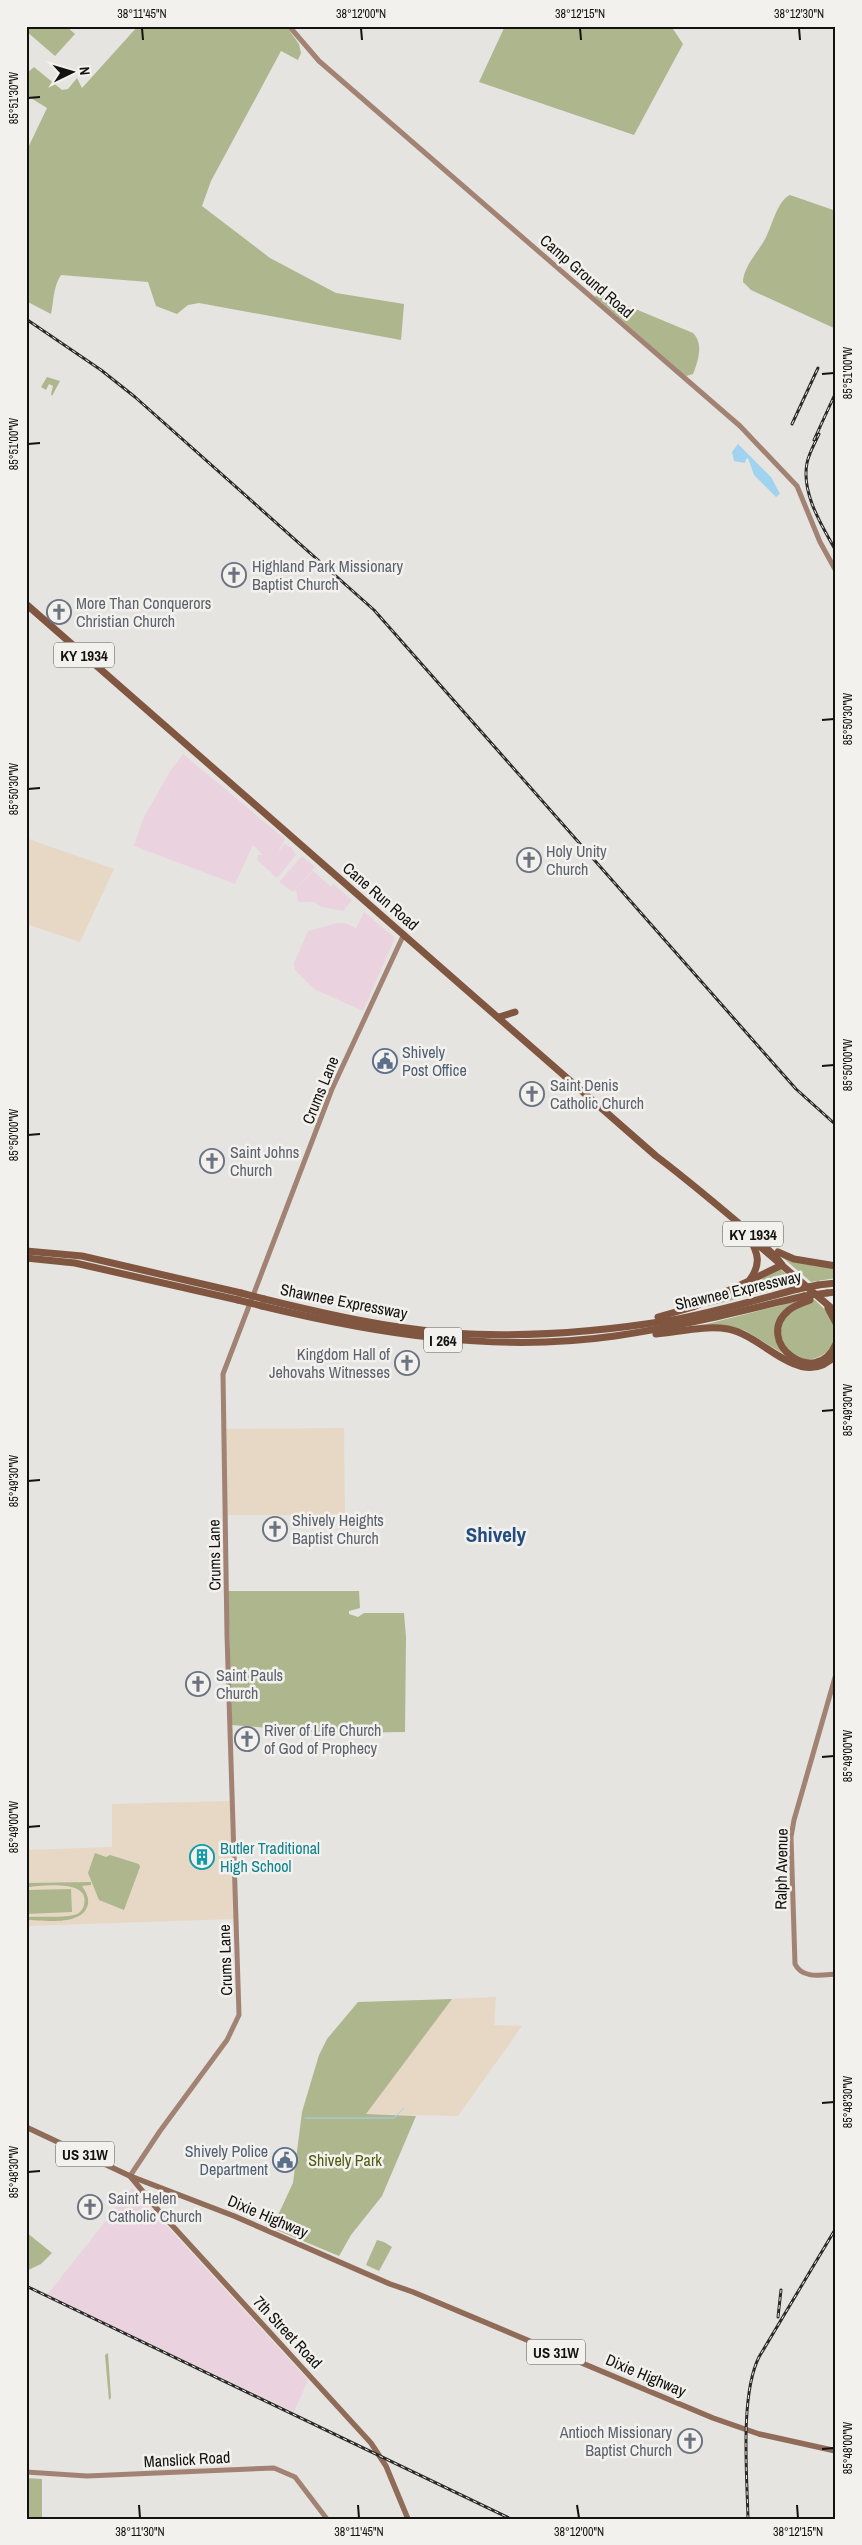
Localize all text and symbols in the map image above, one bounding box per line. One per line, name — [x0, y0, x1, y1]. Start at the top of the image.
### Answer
text: 38°11'45"N — [117, 6, 167, 22]
text: 38°12'00"N — [336, 6, 386, 22]
text: 38°12'15"N — [555, 6, 605, 22]
text: 38°12'30"N — [774, 6, 824, 22]
north arrow — [48, 48, 98, 98]
text: N — [76, 66, 94, 76]
text: 85°51'30"W — [6, 71, 22, 124]
street label: Camp Ground Road — [535, 229, 639, 323]
text: 85°51'00"W — [840, 346, 856, 399]
text: 85°51'00"W — [6, 417, 22, 470]
place label: Highland Park Missionary Baptist Church — [252, 555, 403, 595]
church icon: Highland Park Missionary Baptist Church — [221, 562, 247, 588]
place label: More Than Conquerors Christian Church — [76, 592, 211, 632]
church icon: More Than Conquerors Christian Church — [46, 599, 72, 625]
road number: KY 1934 — [54, 642, 114, 668]
text: 85°50'30"W — [840, 692, 856, 745]
text: 85°50'30"W — [6, 762, 22, 815]
place label: Holy Unity Church — [546, 840, 607, 880]
church icon: Holy Unity Church — [516, 847, 542, 873]
street label: Cane Run Road — [338, 857, 424, 935]
text: 85°50'00"W — [840, 1038, 856, 1091]
place label: Shively Post Office — [402, 1041, 467, 1081]
public building icon: Shively Post Office — [372, 1048, 398, 1074]
street label: Crums Lane — [296, 1053, 344, 1127]
place label: Saint Denis Catholic Church — [550, 1074, 644, 1114]
church icon: Saint Denis Catholic Church — [519, 1081, 545, 1107]
text: 85°50'00"W — [6, 1108, 22, 1161]
place label: Saint Johns Church — [230, 1141, 299, 1181]
church icon: Saint Johns Church — [199, 1148, 225, 1174]
road number: KY 1934 — [723, 1222, 783, 1246]
street label: Shawnee Expressway — [673, 1265, 804, 1315]
street label: Shawnee Expressway — [279, 1278, 410, 1324]
road number: I 264 — [424, 1328, 462, 1352]
place label: Kingdom Hall of Jehovahs Witnesses — [269, 1343, 390, 1383]
church icon: Kingdom Hall of Jehovahs Witnesses — [394, 1350, 420, 1376]
text: 85°49'30"W — [840, 1383, 856, 1436]
text: 85°49'30"W — [6, 1454, 22, 1507]
place label: Shively Heights Baptist Church — [292, 1509, 384, 1549]
church icon: Shively Heights Baptist Church — [262, 1516, 288, 1542]
street label: Crums Lane — [202, 1519, 226, 1591]
district label: Shively — [466, 1520, 527, 1549]
place label: Saint Pauls Church — [216, 1664, 283, 1704]
church icon: Saint Pauls Church — [185, 1671, 211, 1697]
place label: River of Life Church of God of Prophecy — [264, 1719, 381, 1759]
church icon: River of Life Church of God of Prophecy — [234, 1726, 260, 1752]
text: 85°49'00"W — [840, 1729, 856, 1782]
text: 85°49'00"W — [6, 1800, 22, 1853]
street label: Ralph Avenue — [769, 1828, 793, 1910]
place label: Butler Traditional High School — [220, 1837, 320, 1877]
building icon: Butler Traditional High School — [189, 1844, 215, 1870]
street label: Crums Lane — [213, 1924, 237, 1996]
text: 85°48'30"W — [840, 2075, 856, 2128]
place label: Shively Police Department — [185, 2140, 268, 2180]
road number: US 31W — [56, 2142, 114, 2166]
text: 85°48'30"W — [6, 2145, 22, 2198]
public building icon: Shively Police Department — [272, 2147, 298, 2173]
park label: Shively Park — [308, 2149, 382, 2171]
place label: Saint Helen Catholic Church — [108, 2187, 202, 2227]
street label: Dixie Highway — [224, 2189, 312, 2243]
church icon: Saint Helen Catholic Church — [77, 2194, 103, 2220]
street label: 7th Street Road — [249, 2291, 327, 2373]
road number: US 31W — [527, 2340, 585, 2364]
street label: Dixie Highway — [602, 2348, 690, 2402]
place label: Antioch Missionary Baptist Church — [559, 2421, 672, 2461]
text: 85°48'00"W — [840, 2421, 856, 2474]
church icon: Antioch Missionary Baptist Church — [677, 2428, 703, 2454]
street label: Manslick Road — [143, 2446, 231, 2472]
text: 38°11'30"N — [115, 2524, 165, 2540]
text: 38°11'45"N — [334, 2524, 384, 2540]
text: 38°12'00"N — [554, 2524, 604, 2540]
text: 38°12'15"N — [773, 2524, 823, 2540]

